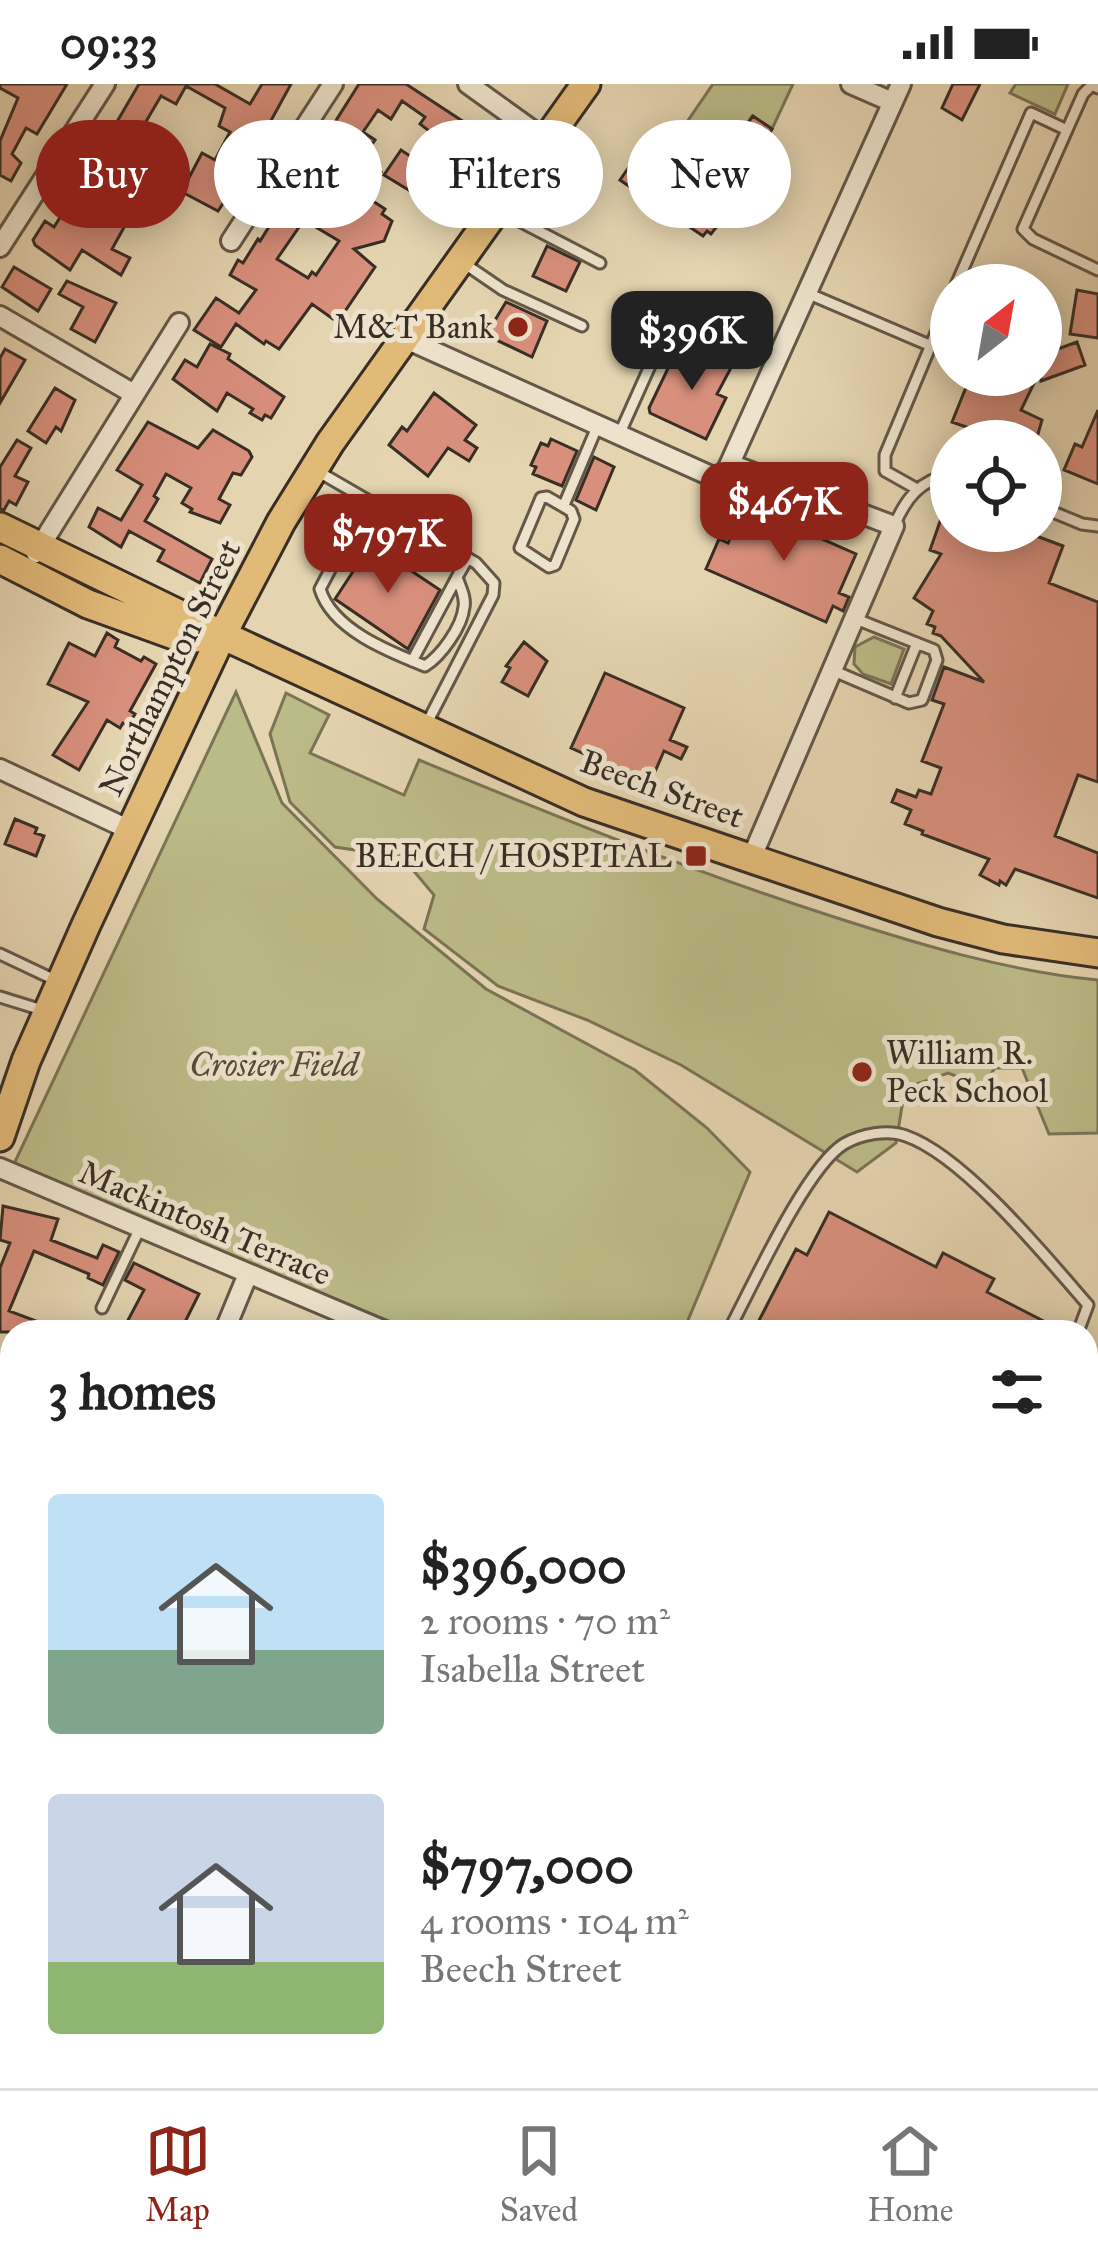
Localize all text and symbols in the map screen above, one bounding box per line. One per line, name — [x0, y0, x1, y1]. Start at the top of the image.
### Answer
text: 09:33 — [60, 15, 158, 70]
chip: Buy — [36, 120, 190, 228]
chip: Rent — [214, 120, 382, 228]
chip: Filters — [406, 120, 603, 228]
chip: New — [627, 120, 791, 228]
north arrow — [930, 264, 1062, 396]
map controls — [930, 264, 1062, 552]
pin: $396K — [608, 291, 776, 393]
text: $396K — [638, 306, 746, 354]
place label: M&T Bank — [333, 307, 495, 347]
marker: M&T Bank — [505, 314, 531, 340]
button: locate — [930, 420, 1062, 552]
pin: $467K — [700, 462, 868, 564]
text: $467K — [727, 477, 841, 525]
pin: $797K — [304, 494, 472, 596]
text: $797K — [331, 509, 445, 557]
street label: Northampton Street — [91, 533, 250, 803]
street label: Beech Street — [575, 741, 749, 837]
place label: BEECH / HOSPITAL — [355, 836, 672, 876]
marker: BEECH / HOSPITAL — [683, 843, 709, 869]
place label: William R. Peck School — [886, 1033, 1048, 1111]
park label: Crosier Field — [190, 1045, 360, 1085]
marker: William R. Peck School — [849, 1059, 875, 1085]
street label: Mackintosh Terrace — [73, 1152, 337, 1294]
icon: filters — [984, 1359, 1050, 1425]
text: 3 homes — [48, 1361, 216, 1423]
text: $396,000 — [420, 1535, 627, 1597]
icon: home — [144, 1542, 288, 1686]
text: 2 rooms · 70 m² — [420, 1597, 670, 1645]
text: Isabella Street — [420, 1645, 645, 1693]
text: $797,000 — [420, 1835, 634, 1897]
icon: home — [144, 1842, 288, 1986]
text: 4 rooms · 104 m² — [420, 1897, 689, 1945]
text: Beech Street — [420, 1945, 622, 1993]
tab: Map — [145, 2118, 211, 2230]
tab: Saved — [500, 2118, 578, 2230]
tab: Home — [867, 2118, 953, 2230]

